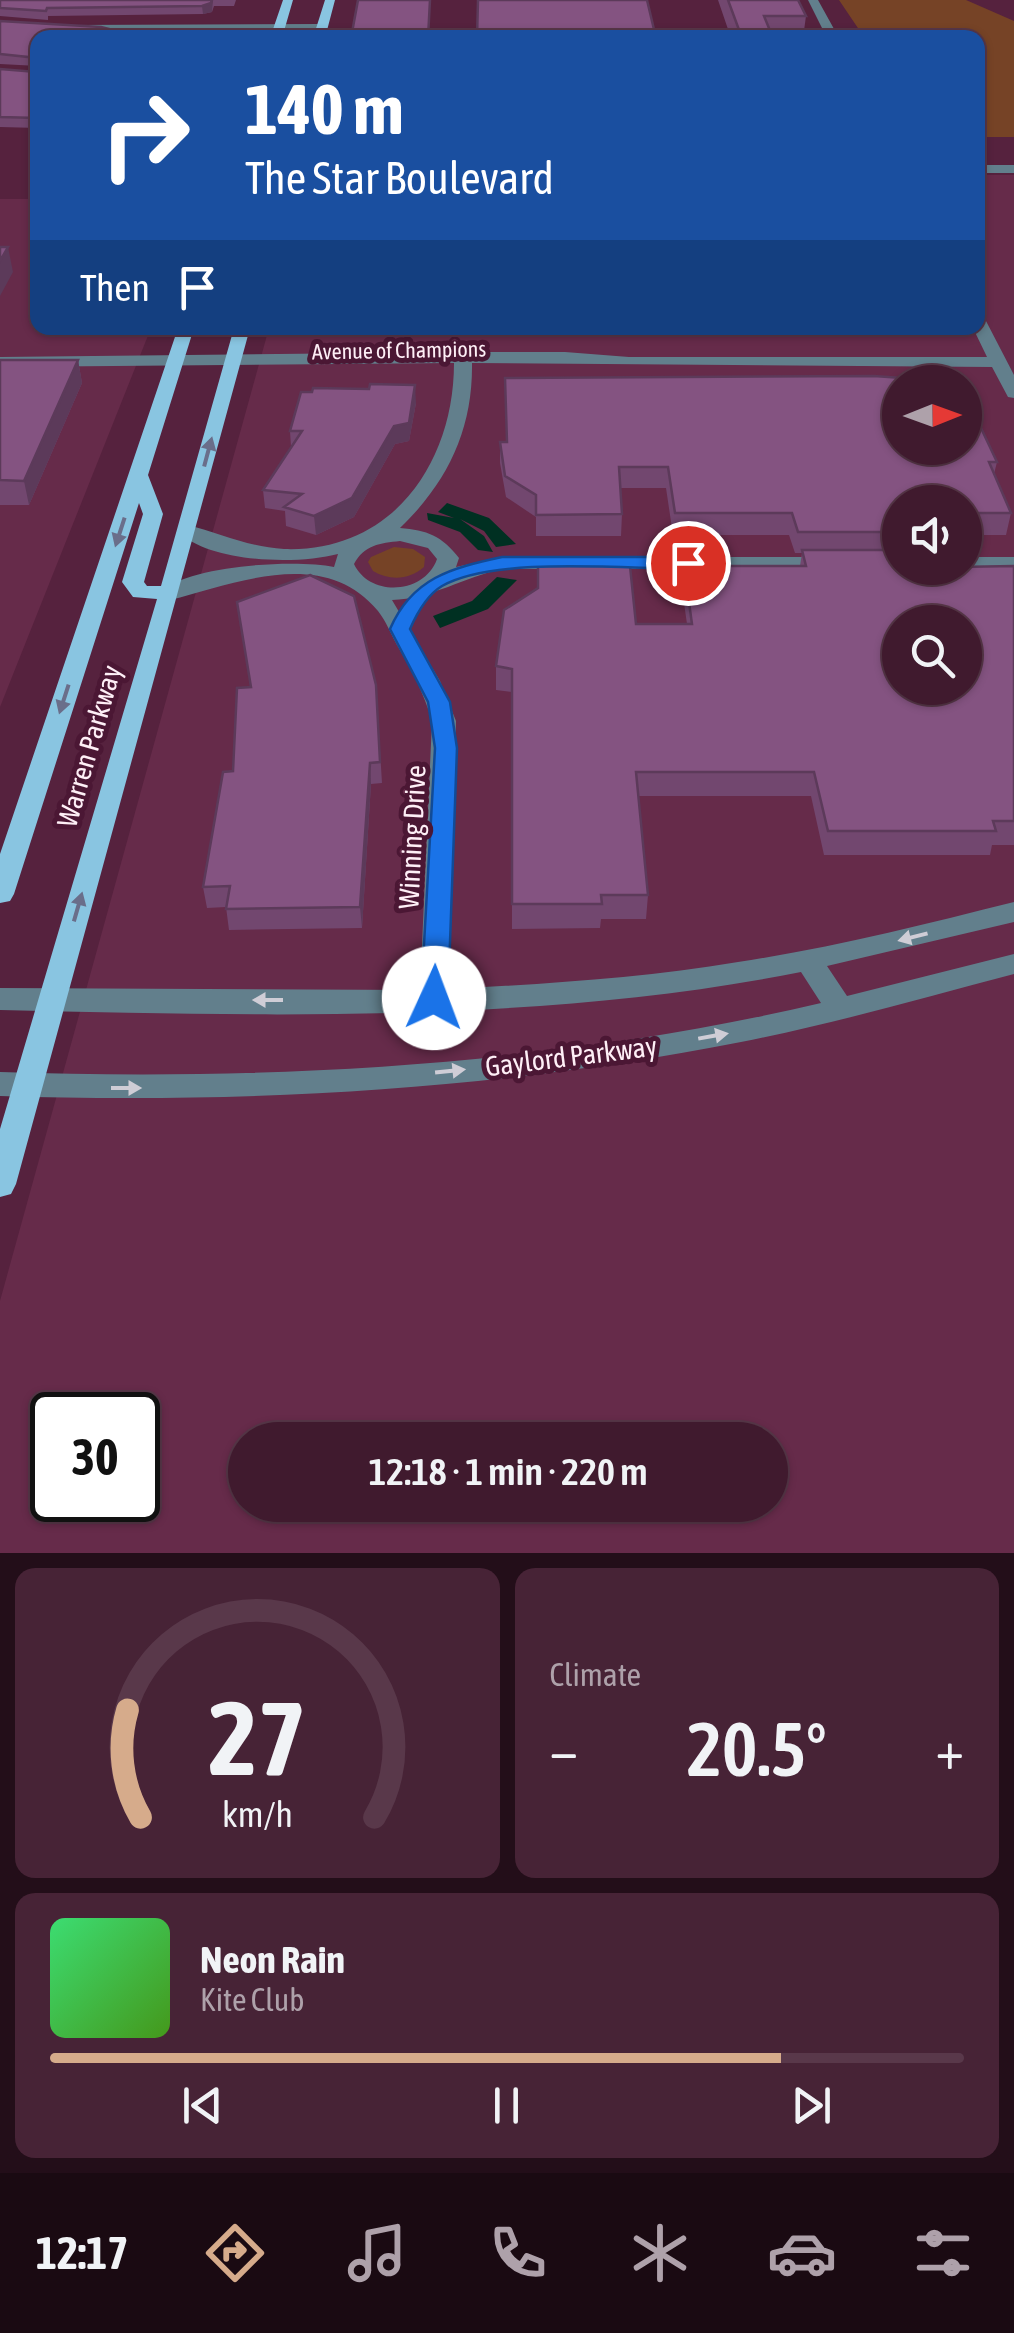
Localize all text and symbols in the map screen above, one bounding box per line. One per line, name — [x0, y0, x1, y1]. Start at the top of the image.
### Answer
text: 140 m — [245, 69, 404, 149]
icon: right — [80, 70, 210, 200]
text: The Star Boulevard — [245, 152, 554, 204]
icon: arrive — [170, 260, 225, 315]
text: Then — [80, 266, 150, 309]
street label: Avenue of Champions — [312, 335, 487, 365]
north arrow — [882, 365, 982, 465]
map controls — [882, 365, 982, 705]
one-way arrow — [201, 436, 217, 467]
button: sound — [882, 485, 982, 585]
one-way arrow — [111, 517, 126, 547]
pin — [646, 521, 731, 606]
icon: arrive — [661, 536, 716, 591]
button: search — [882, 605, 982, 705]
street label: Warren Parkway — [51, 661, 127, 831]
one-way arrow — [56, 685, 71, 715]
street label: Winning Drive — [392, 764, 432, 910]
one-way arrow — [71, 891, 86, 921]
one-way arrow — [897, 930, 928, 945]
position arrow — [382, 946, 486, 1050]
one-way arrow — [252, 992, 284, 1008]
one-way arrow — [697, 1028, 729, 1043]
street label: Gaylord Parkway — [483, 1030, 659, 1082]
one-way arrow — [435, 1063, 467, 1079]
one-way arrow — [110, 1080, 142, 1096]
speed limit sign: 30 — [30, 1392, 160, 1522]
text: 12:18 · 1 min · 220 m — [368, 1450, 648, 1493]
text: Climate — [550, 1656, 641, 1693]
text: 27 — [208, 1678, 306, 1797]
text: 20.5° — [687, 1706, 827, 1792]
text: − — [550, 1718, 578, 1781]
text: + — [935, 1718, 964, 1781]
text: km/h — [222, 1794, 293, 1835]
text: Neon Rain — [200, 1938, 345, 1981]
text: Kite Club — [200, 1981, 304, 2018]
icon: previous — [175, 2078, 230, 2133]
icon: pause — [479, 2078, 534, 2133]
icon: next — [784, 2078, 839, 2133]
icon: directions — [200, 2218, 270, 2288]
icon: music — [342, 2218, 412, 2288]
icon: phone — [483, 2218, 553, 2288]
icon: climate — [625, 2218, 695, 2288]
icon: car — [767, 2218, 837, 2288]
icon: filters — [908, 2218, 978, 2288]
text: 12:17 — [36, 2227, 128, 2279]

